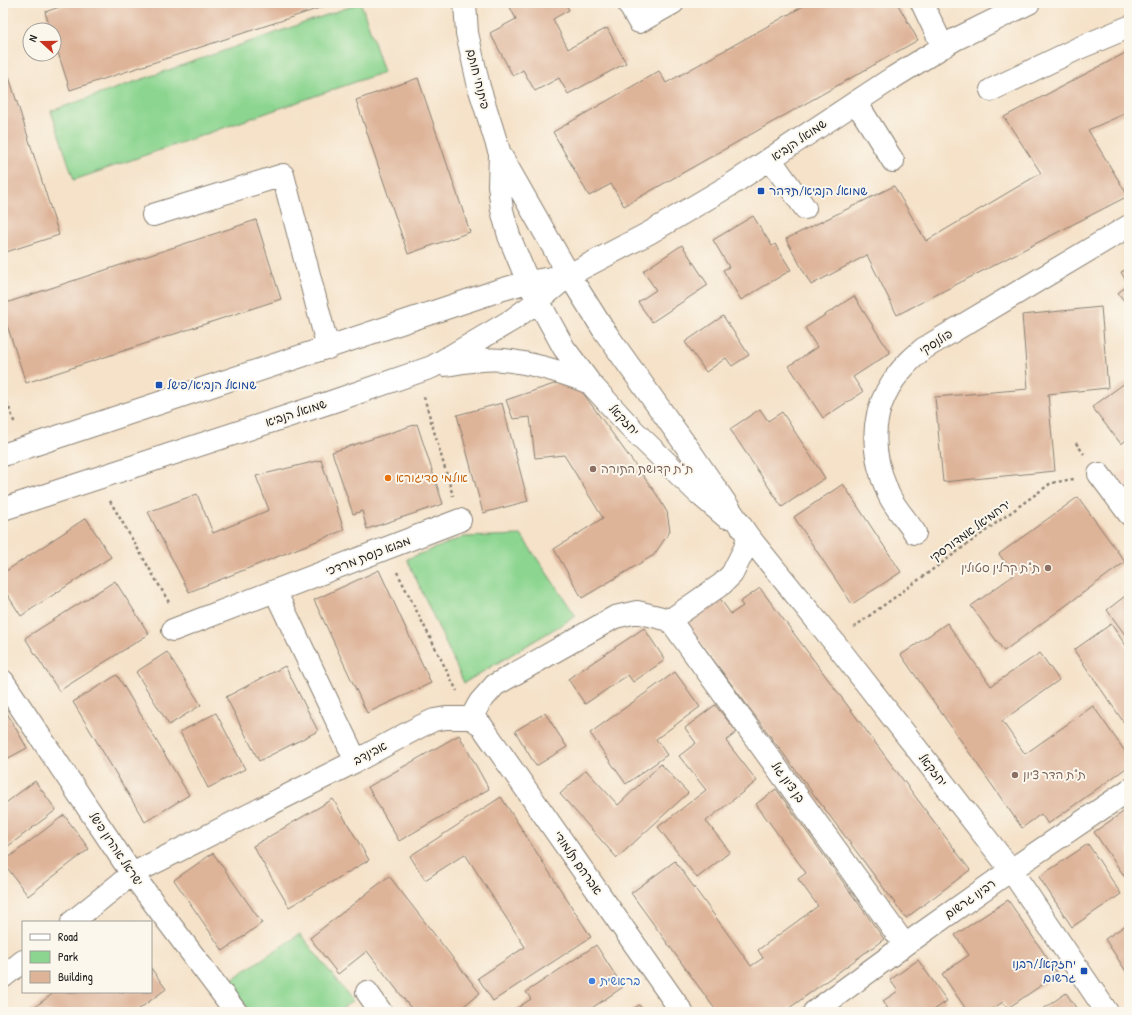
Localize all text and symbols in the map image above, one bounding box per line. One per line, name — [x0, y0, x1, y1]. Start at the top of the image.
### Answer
north arrow — [22, 22, 62, 62]
text: N — [25, 33, 40, 44]
street label: פיתוחי חותם — [463, 47, 494, 111]
street label: שמואל הנביא — [768, 114, 830, 164]
place label: שמואל הנביא/תדהר — [769, 182, 868, 199]
marker: שמואל הנביא/תדהר — [756, 186, 766, 196]
street label: פולנסקי — [916, 325, 956, 358]
place label: שמואל הנביא/פישל — [167, 376, 257, 393]
marker: שמואל הנביא/פישל — [154, 380, 164, 390]
street label: שמואל הנביא — [263, 394, 329, 430]
street label: יחזקאל — [605, 400, 643, 439]
place label: ת"ת קדושת התורה — [601, 460, 693, 477]
marker: ת"ת קדושת התורה — [588, 464, 598, 474]
place label: אולמי סדיגורא — [396, 469, 468, 486]
marker: אולמי סדיגורא — [383, 473, 393, 483]
street label: ירחמיאל אמדורסקי — [926, 495, 1014, 566]
street label: מבוא כנסת מרדכי — [323, 531, 413, 580]
place label: ת"ת קרלין סטולין — [961, 559, 1040, 576]
marker: ת"ת קרלין סטולין — [1043, 563, 1053, 573]
street label: אבינדב — [350, 736, 390, 768]
street label: יחזקאל — [915, 750, 952, 790]
street label: בן ציון גול — [768, 758, 809, 806]
place label: ת"ת הדר ציון — [1023, 766, 1086, 783]
marker: ת"ת הדר ציון — [1010, 770, 1020, 780]
street label: ישראל אהרון פישל — [85, 808, 147, 889]
street label: אברהם תלמודי — [550, 827, 607, 898]
street label: רבינו גרשום — [941, 875, 999, 922]
legend — [22, 921, 152, 993]
text: Road — [58, 928, 78, 945]
text: Park — [58, 948, 78, 965]
place label: יחזקאל/רבנו גרשום — [1012, 955, 1076, 986]
marker: יחזקאל/רבנו גרשום — [1079, 966, 1089, 976]
text: Building — [58, 968, 93, 985]
place label: בראשית — [599, 972, 640, 989]
marker: בראשית — [587, 976, 597, 986]

